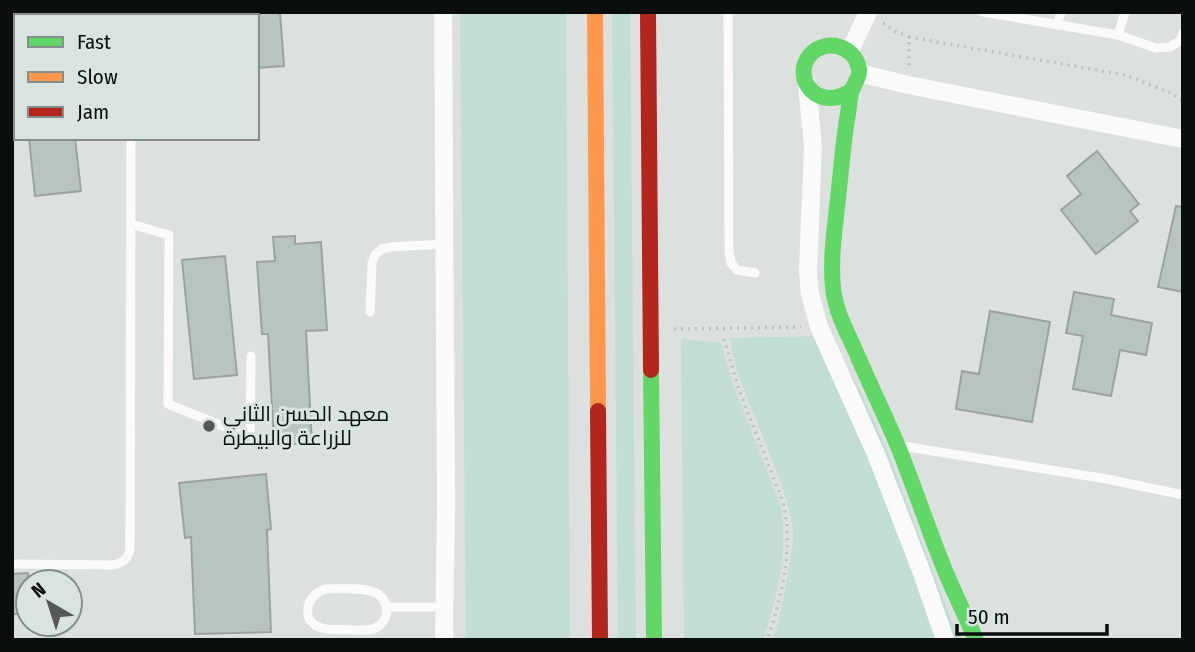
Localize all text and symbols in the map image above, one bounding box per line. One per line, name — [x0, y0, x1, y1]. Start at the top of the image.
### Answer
legend — [14, 14, 259, 140]
text: Fast — [77, 29, 111, 55]
text: Slow — [77, 64, 118, 90]
text: Jam — [77, 99, 109, 125]
place label: معهد الحسن الثاني للزراعة والبيطرة — [223, 401, 389, 451]
marker: معهد الحسن الثاني للزراعة والبيطرة — [201, 418, 217, 434]
north arrow — [14, 568, 84, 638]
text: N — [27, 578, 50, 603]
scale bar — [957, 592, 1108, 636]
text: 50 m — [968, 604, 1010, 630]

